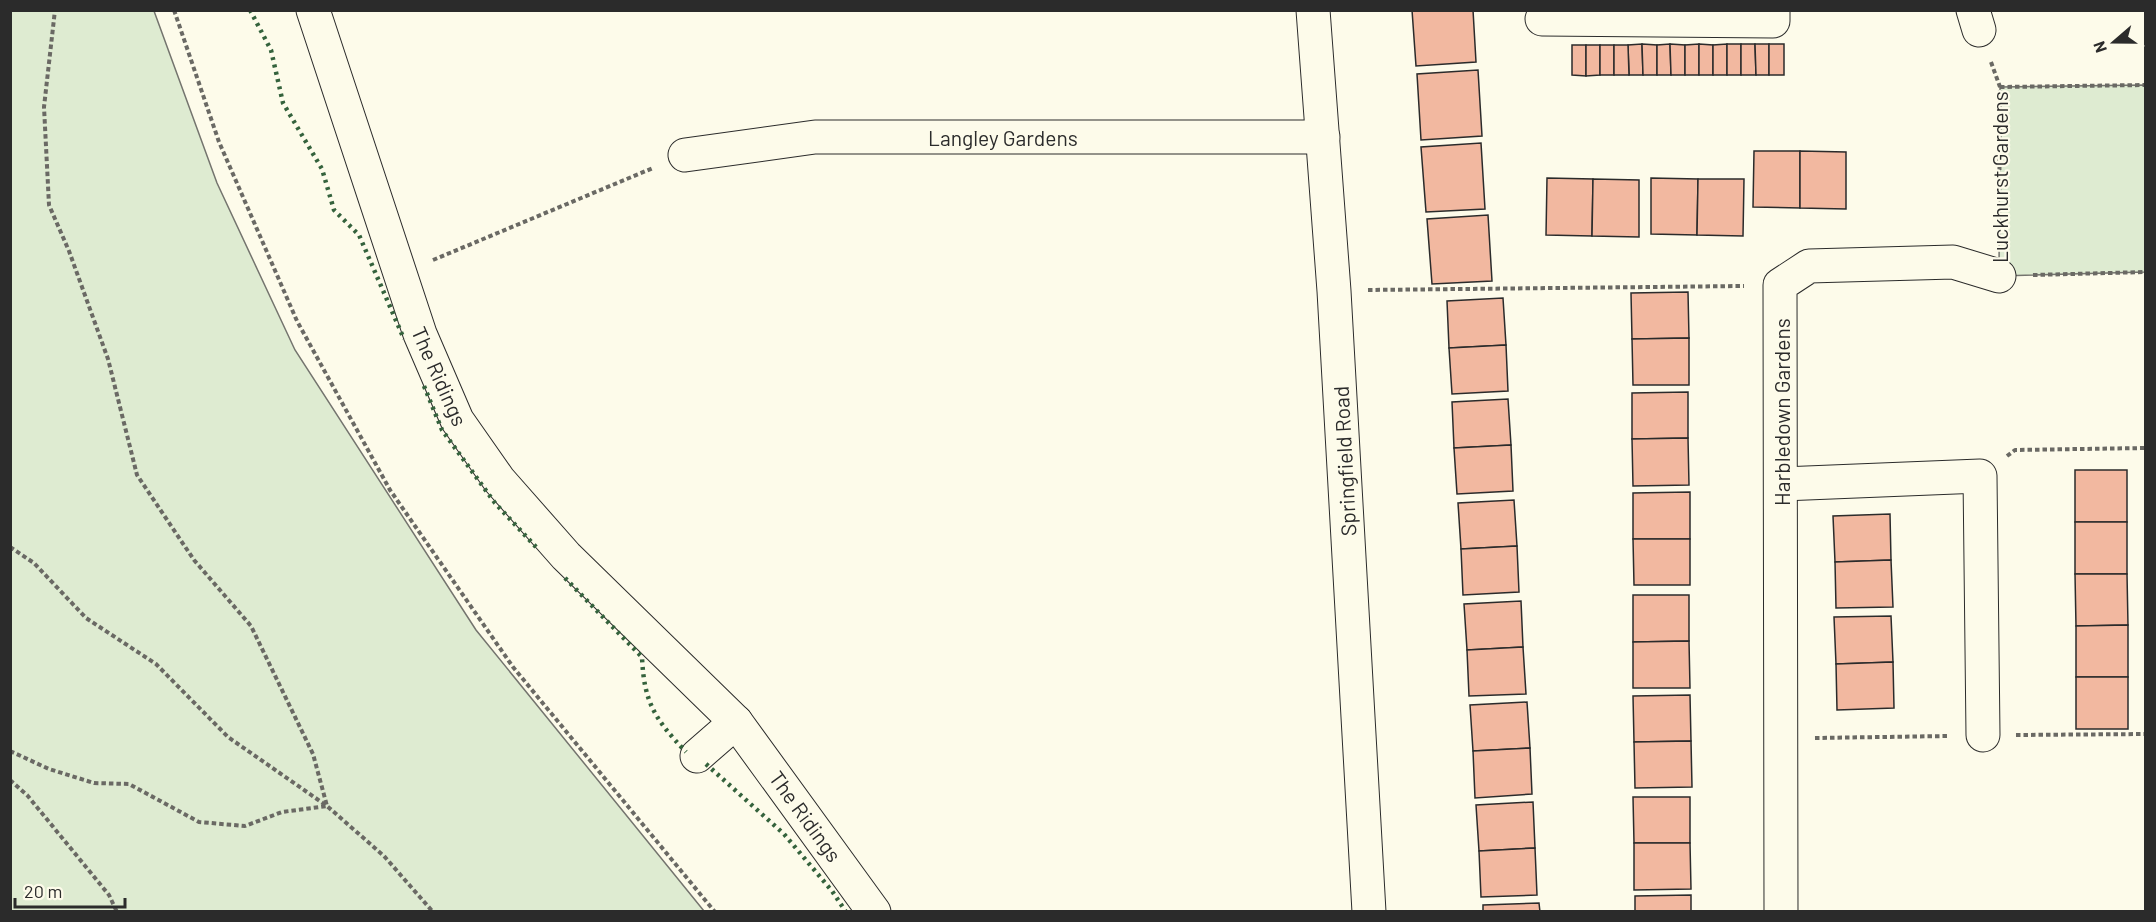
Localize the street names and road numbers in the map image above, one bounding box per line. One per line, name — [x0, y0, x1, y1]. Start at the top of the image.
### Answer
street label: Luckhurst Gardens — [1987, 91, 2012, 263]
street label: Langley Gardens — [928, 125, 1078, 150]
street label: Harbledown Gardens — [1769, 318, 1794, 506]
street label: The Ridings — [407, 322, 473, 430]
street label: Springfield Road — [1328, 385, 1360, 537]
street label: The Ridings — [765, 766, 847, 866]

